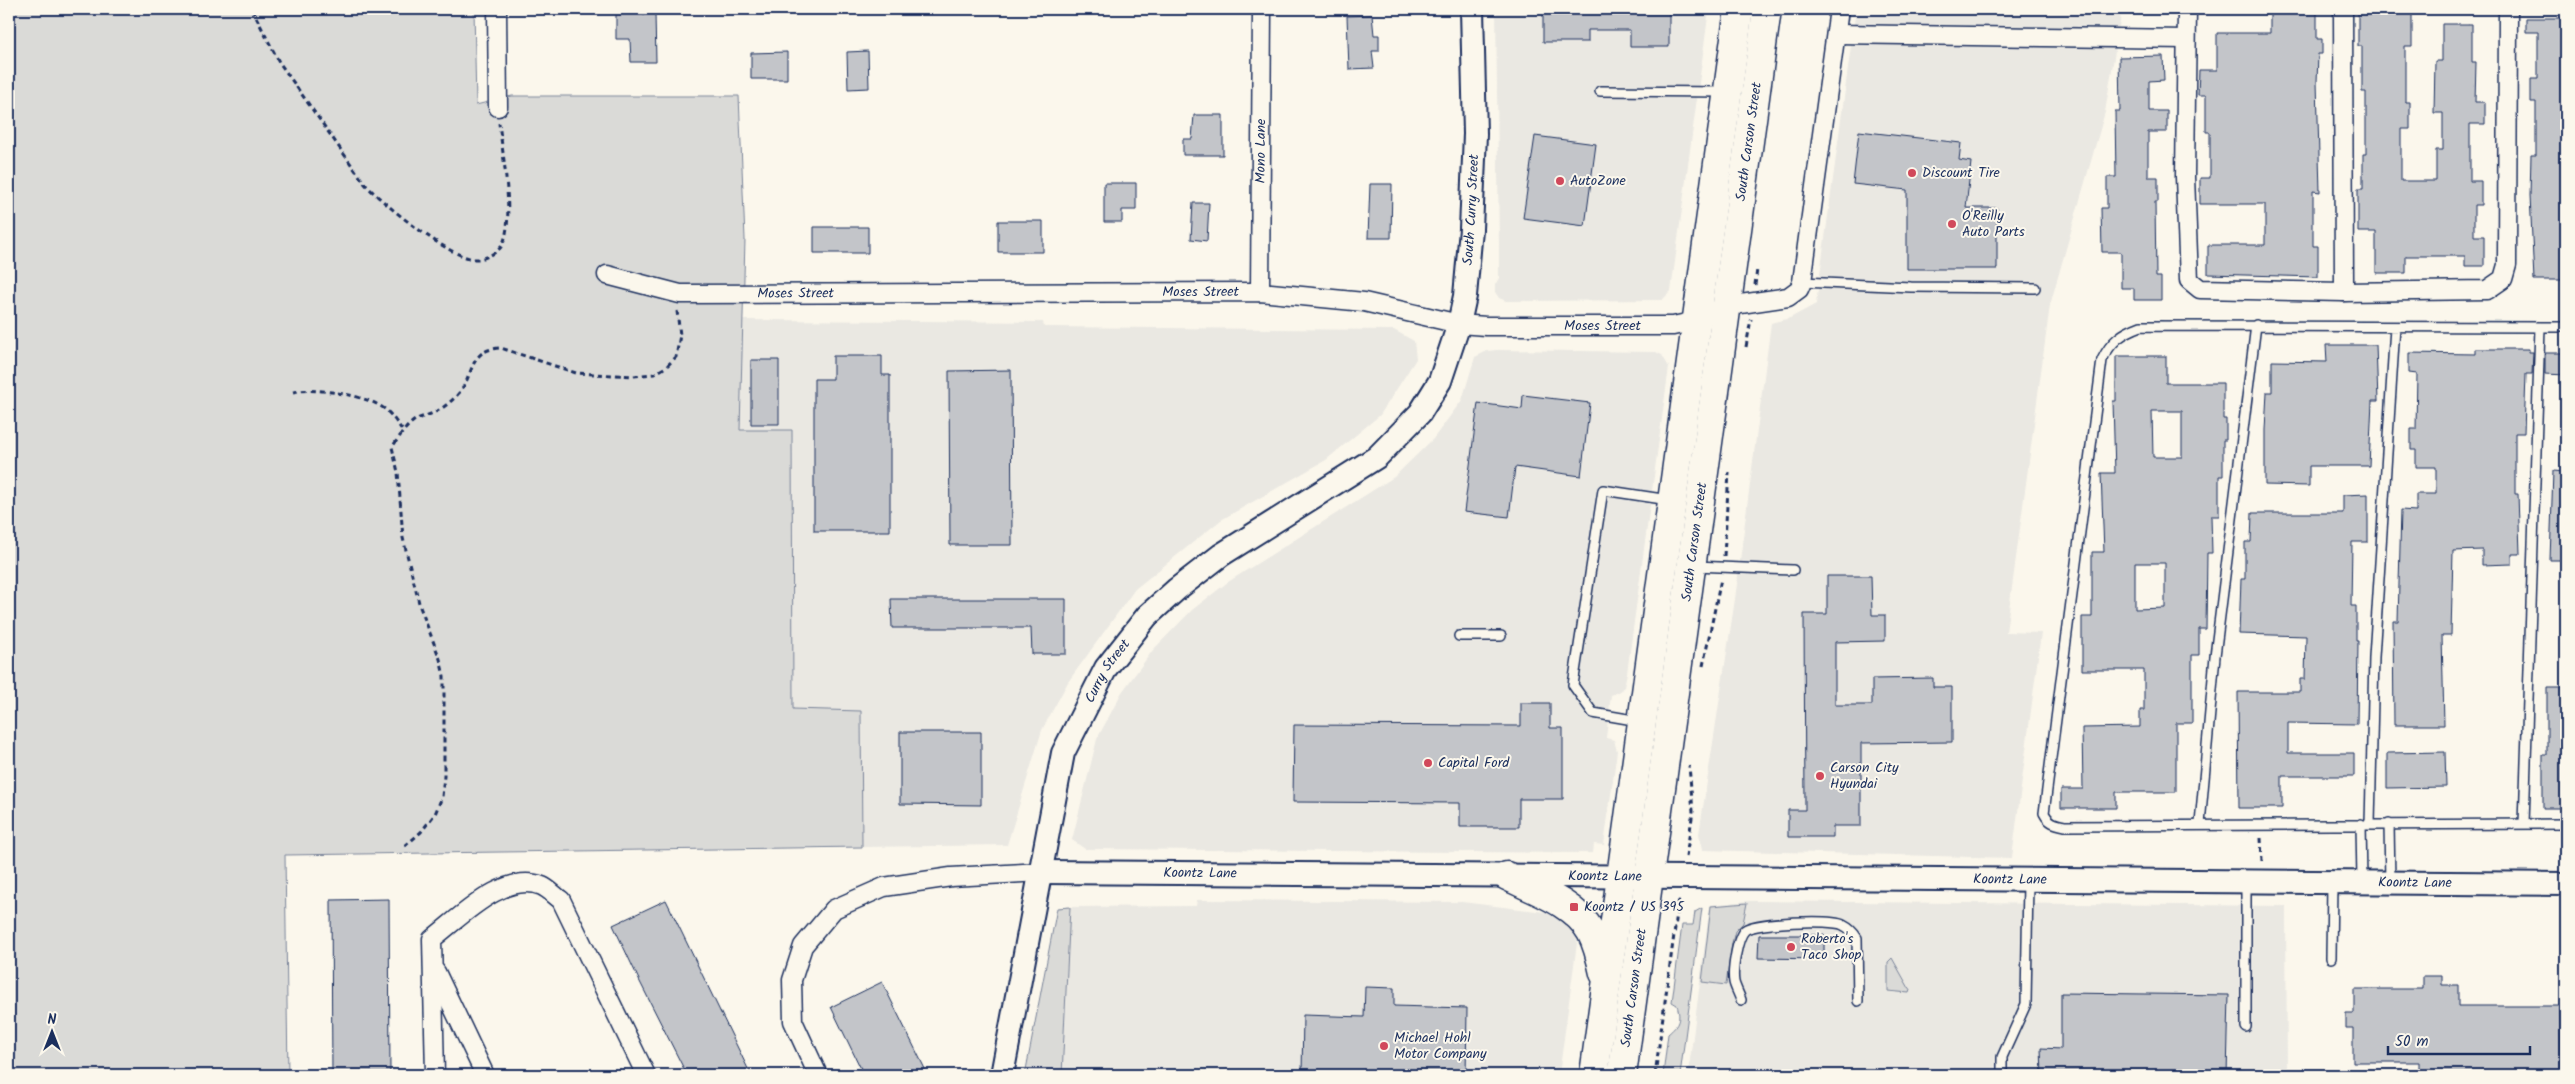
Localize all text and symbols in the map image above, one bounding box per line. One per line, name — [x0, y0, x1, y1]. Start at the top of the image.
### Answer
street label: South Carson Street — [1730, 80, 1768, 202]
street label: Mono Lane — [1250, 118, 1272, 184]
street label: South Curry Street — [1457, 153, 1485, 266]
place label: Discount Tire — [1922, 162, 2001, 184]
marker: Discount Tire — [1906, 167, 1918, 179]
place label: AutoZone — [1570, 170, 1626, 192]
marker: AutoZone — [1554, 175, 1566, 187]
place label: O'Reilly Auto Parts — [1962, 205, 2025, 243]
marker: O'Reilly Auto Parts — [1946, 218, 1958, 230]
street label: Moses Street — [1162, 281, 1240, 303]
street label: Moses Street — [757, 282, 835, 305]
street label: Moses Street — [1564, 315, 1641, 337]
street label: South Carson Street — [1676, 481, 1714, 603]
street label: Curry Street — [1079, 634, 1136, 707]
place label: Capital Ford — [1438, 752, 1510, 774]
marker: Capital Ford — [1422, 757, 1434, 769]
place label: Carson City Hyundai — [1830, 757, 1899, 795]
marker: Carson City Hyundai — [1814, 770, 1826, 782]
street label: Koontz Lane — [1163, 862, 1238, 885]
street label: Koontz Lane — [1568, 865, 1643, 888]
street label: Koontz Lane — [1973, 868, 2048, 891]
street label: Koontz Lane — [2378, 872, 2453, 894]
place label: Koontz / US 395 — [1584, 896, 1685, 918]
marker: Koontz / US 395 — [1568, 901, 1580, 913]
street label: South Carson Street — [1615, 926, 1653, 1049]
place label: Roberto's Taco Shop — [1801, 928, 1862, 966]
marker: Roberto's Taco Shop — [1785, 941, 1797, 953]
north arrow — [28, 1006, 78, 1056]
text: N — [48, 1009, 57, 1031]
scale bar — [2388, 1024, 2530, 1056]
place label: Michael Hohl Motor Company — [1394, 1027, 1487, 1065]
text: 50 m — [2395, 1030, 2429, 1054]
marker: Michael Hohl Motor Company — [1378, 1040, 1390, 1052]

